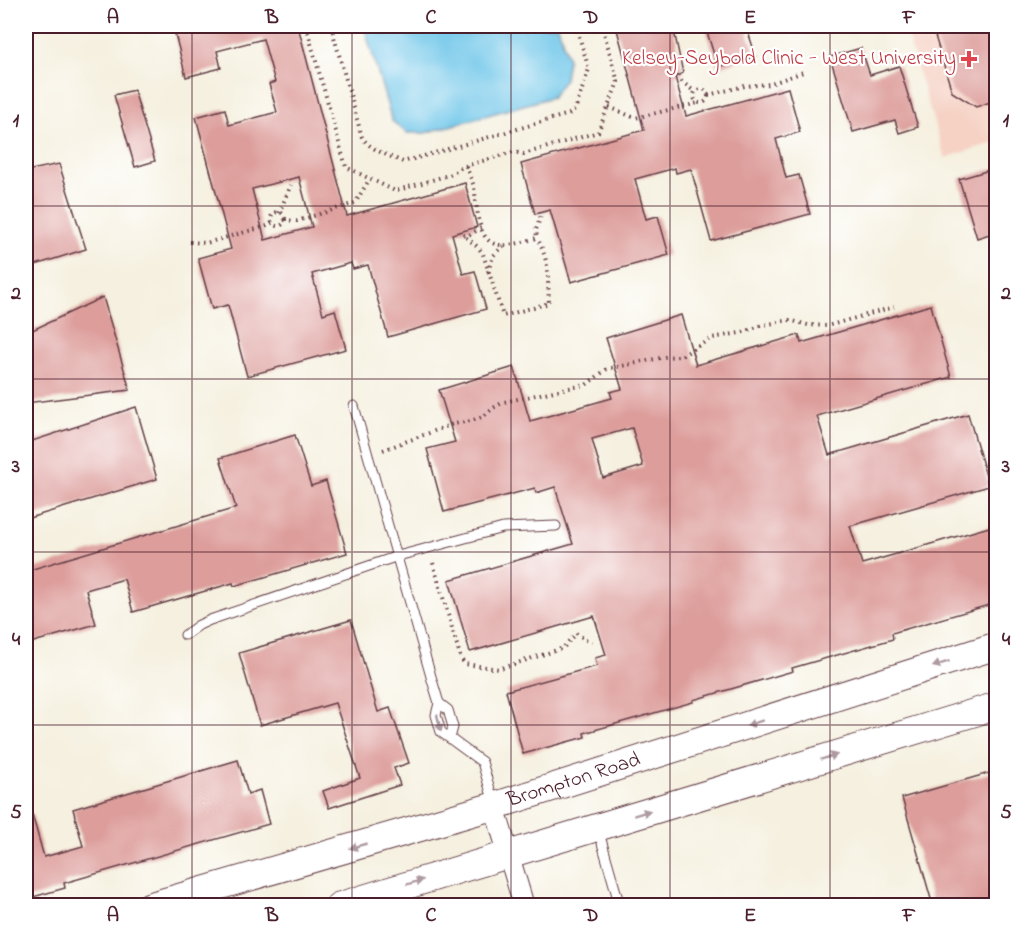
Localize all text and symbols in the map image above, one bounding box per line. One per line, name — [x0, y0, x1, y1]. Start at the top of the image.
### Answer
text: A — [107, 4, 119, 33]
text: B — [264, 4, 279, 33]
text: C — [426, 4, 437, 33]
text: D — [583, 4, 598, 33]
text: E — [744, 4, 756, 33]
text: F — [902, 4, 916, 33]
place label: Kelsey-Seybold Clinic - West University — [622, 44, 956, 76]
marker: Kelsey-Seybold Clinic - West University — [960, 50, 978, 68]
text: 1 — [13, 107, 20, 136]
text: 1 — [1003, 107, 1010, 136]
text: 2 — [10, 280, 21, 309]
text: 2 — [1000, 280, 1011, 309]
text: 3 — [11, 453, 20, 482]
text: 3 — [1001, 453, 1010, 482]
text: 4 — [12, 626, 21, 655]
text: 4 — [1002, 626, 1011, 655]
one-way arrow — [932, 660, 950, 669]
one-way arrow — [434, 714, 444, 732]
one-way arrow — [746, 719, 764, 728]
street label: Brompton Road — [502, 745, 645, 816]
one-way arrow — [820, 752, 838, 761]
text: 5 — [10, 799, 22, 828]
text: 5 — [1000, 799, 1012, 828]
one-way arrow — [633, 808, 651, 817]
one-way arrow — [349, 841, 367, 851]
one-way arrow — [406, 877, 424, 886]
text: A — [107, 902, 119, 931]
text: B — [264, 902, 279, 931]
text: C — [426, 902, 437, 931]
text: D — [583, 902, 598, 931]
text: E — [744, 902, 756, 931]
text: F — [902, 902, 916, 931]

